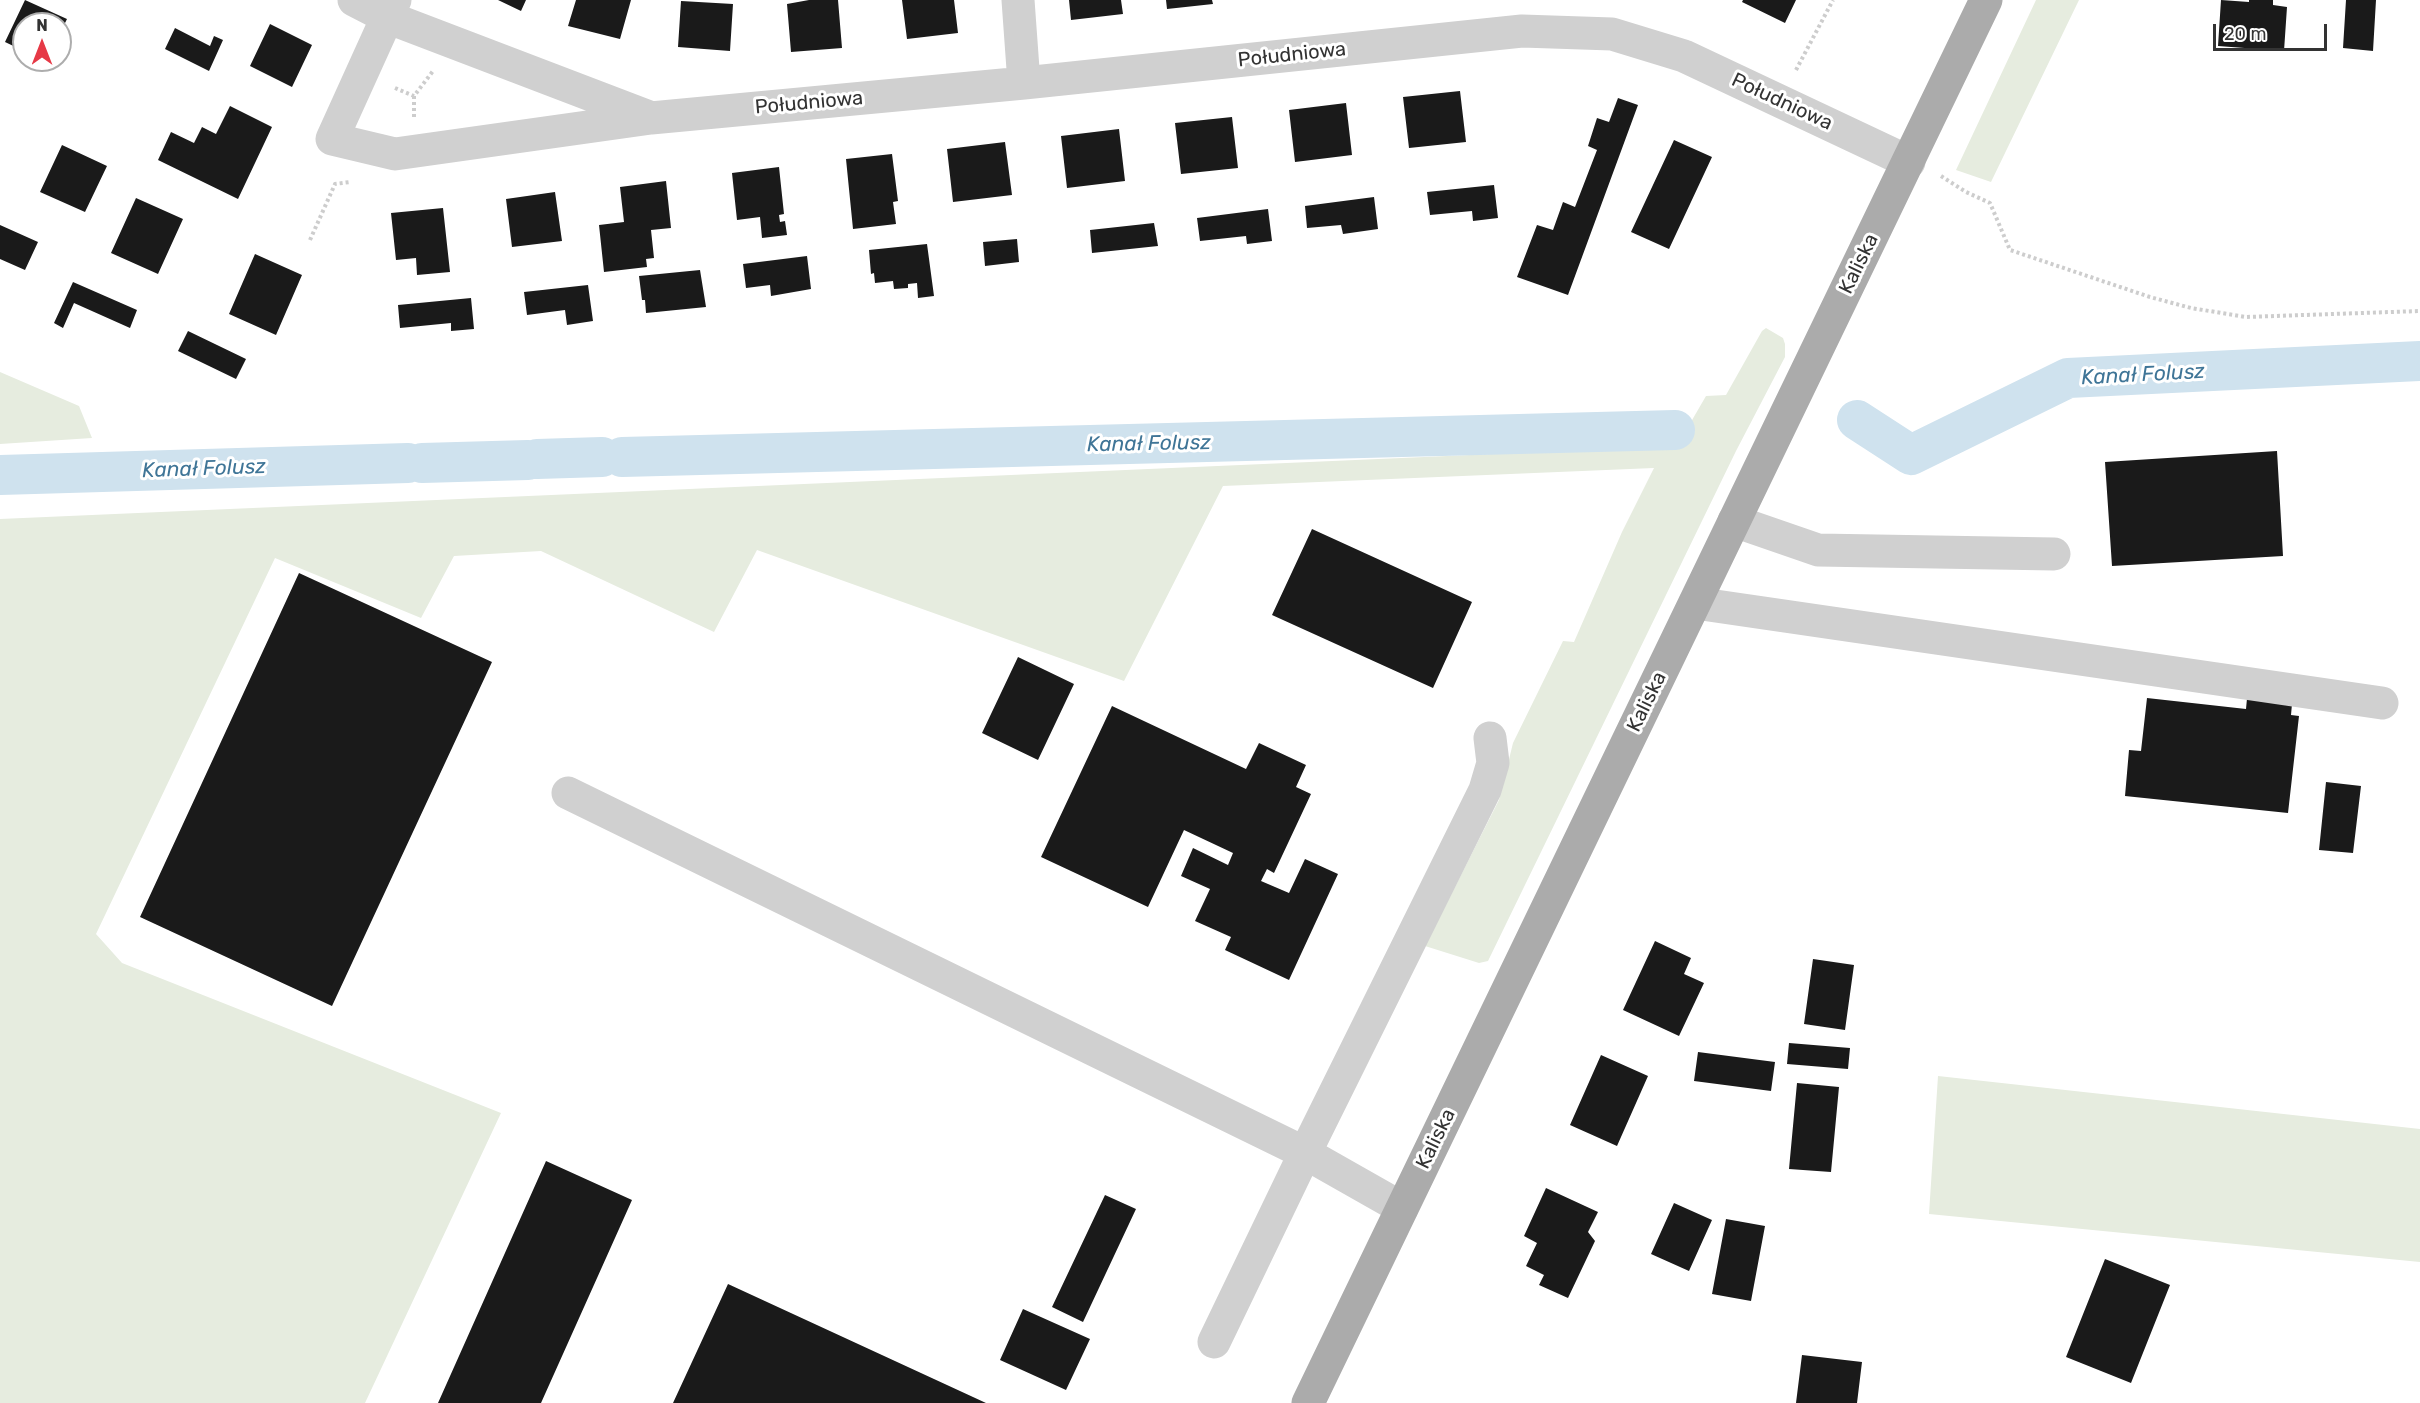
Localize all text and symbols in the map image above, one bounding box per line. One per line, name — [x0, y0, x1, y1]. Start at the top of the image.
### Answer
north arrow — [12, 12, 72, 72]
scale bar — [2216, 12, 2330, 50]
text: N — [36, 16, 48, 35]
text: 20 m — [2224, 23, 2266, 45]
street label: Południowa — [1237, 37, 1347, 73]
street label: Południowa — [1728, 68, 1836, 136]
street label: Południowa — [754, 86, 864, 120]
street label: Kaliska — [1834, 230, 1884, 298]
water label: Kanał Folusz — [2080, 359, 2206, 391]
water label: Kanał Folusz — [1087, 430, 1211, 458]
water label: Kanał Folusz — [142, 454, 266, 484]
street label: Kaliska — [1622, 668, 1672, 736]
street label: Kaliska — [1411, 1105, 1461, 1173]

